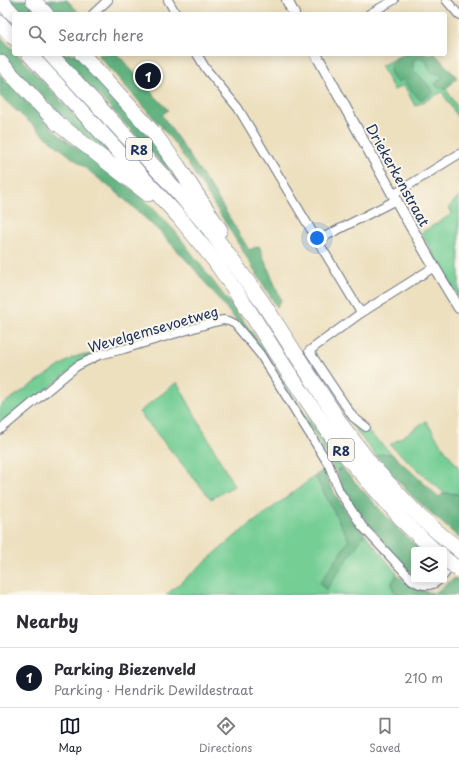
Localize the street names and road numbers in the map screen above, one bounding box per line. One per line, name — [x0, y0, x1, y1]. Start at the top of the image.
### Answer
street label: Driekerkenstraat — [361, 120, 435, 231]
road number: R8 — [126, 138, 152, 160]
street label: Wevelgemsevoetweg — [85, 300, 221, 358]
road number: R8 — [328, 439, 354, 461]

